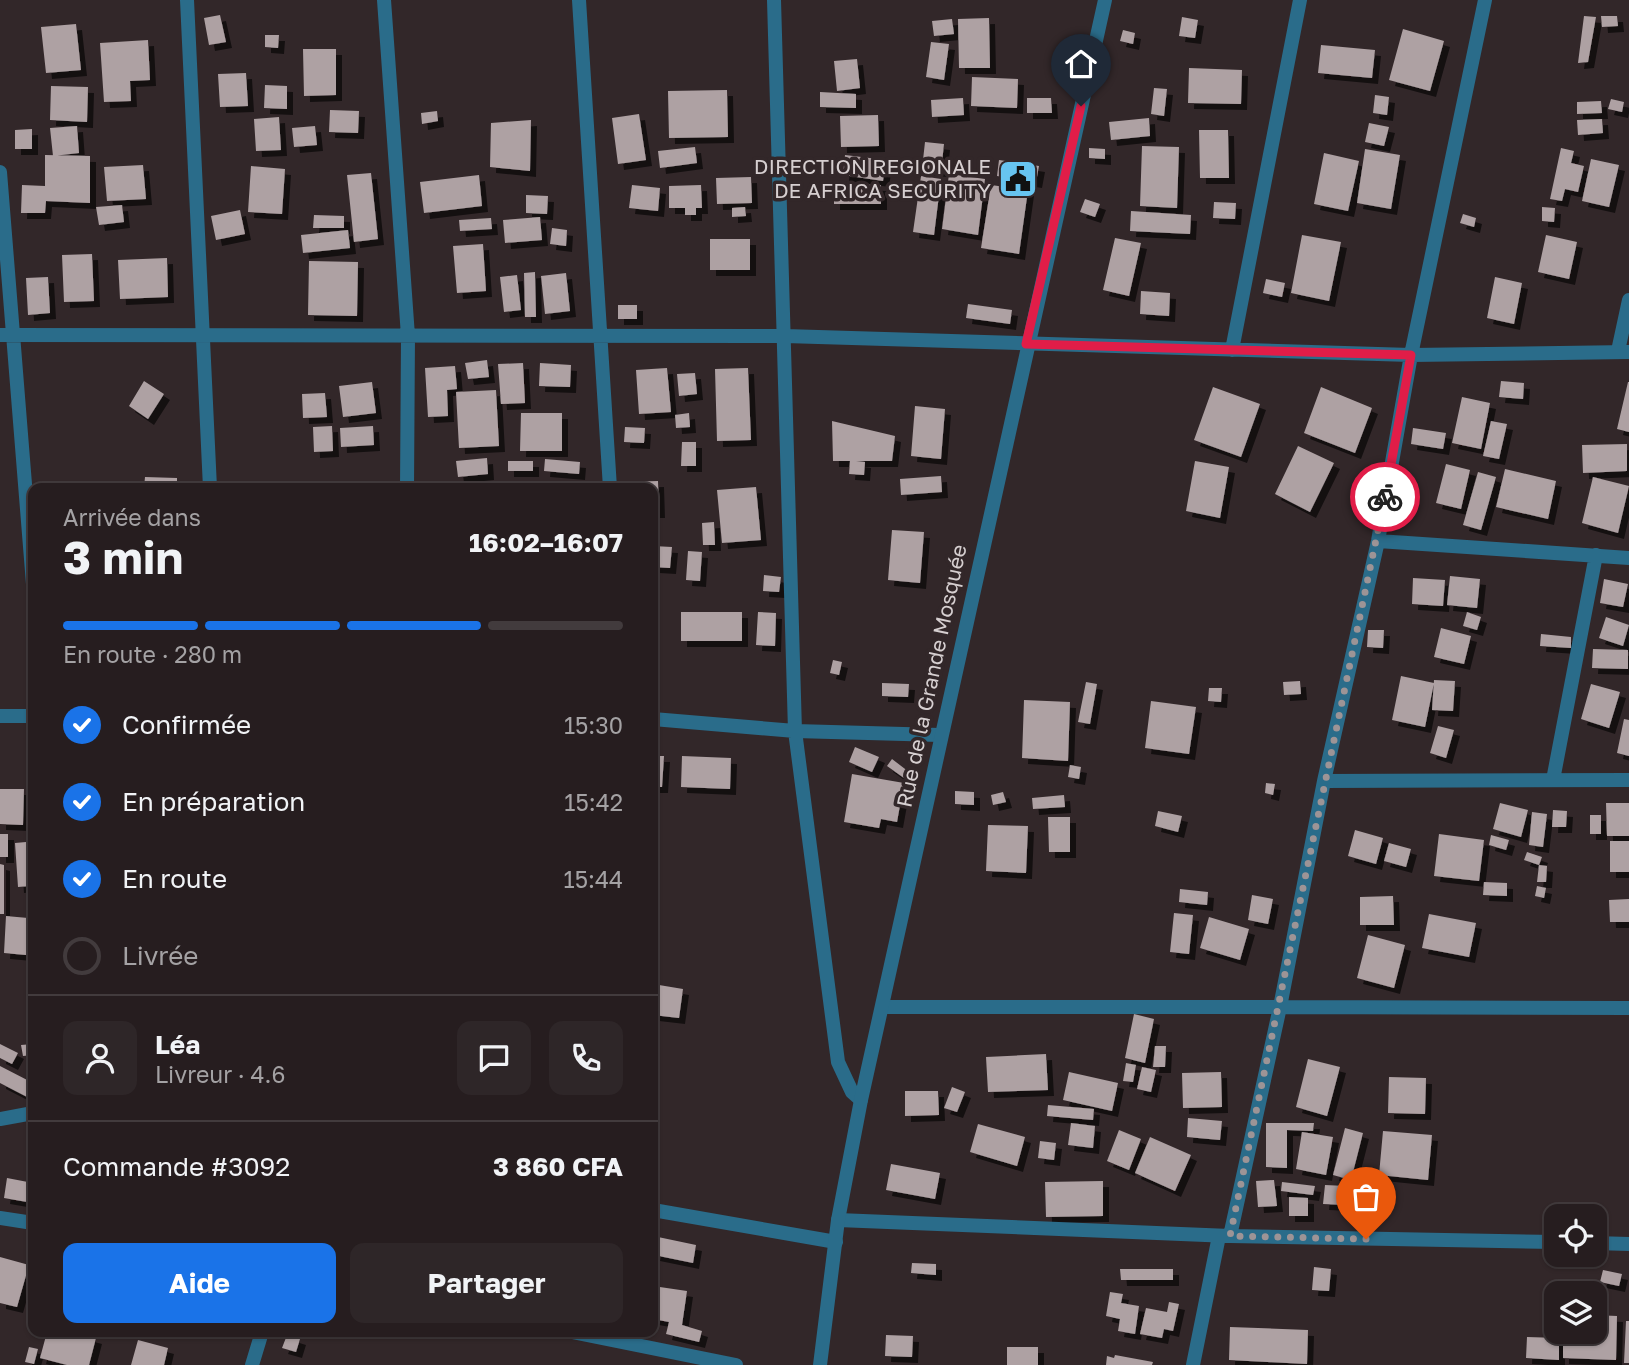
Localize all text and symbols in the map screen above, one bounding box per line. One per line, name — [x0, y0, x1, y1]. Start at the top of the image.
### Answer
pin — [1051, 34, 1111, 106]
icon: home — [1062, 45, 1100, 83]
place label: DIRECTION REGIONALE DE AFRICA SECURITY — [754, 153, 992, 203]
public building icon: DIRECTION REGIONALE DE AFRICA SECURITY — [997, 158, 1039, 200]
courier — [1350, 462, 1420, 532]
icon: bike — [1366, 478, 1404, 516]
text: Arrivée dans — [63, 503, 201, 531]
text: 16:02–16:07 — [469, 527, 623, 558]
text: 3 min — [63, 529, 183, 584]
street label: Rue de la Grande Mosquée — [890, 542, 972, 809]
text: En route · 280 m — [63, 640, 242, 668]
icon: check — [63, 706, 101, 744]
text: Confirmée — [122, 709, 251, 740]
text: 15:30 — [564, 711, 623, 739]
icon: check — [63, 783, 101, 821]
text: En préparation — [122, 786, 305, 817]
text: 15:42 — [564, 788, 623, 816]
icon: check — [63, 860, 101, 898]
text: En route — [122, 863, 227, 894]
text: 15:44 — [564, 865, 623, 893]
text: Livrée — [122, 940, 198, 971]
button: person — [63, 1021, 137, 1095]
button: chat — [457, 1021, 531, 1095]
button: phone — [549, 1021, 623, 1095]
text: Léa — [155, 1029, 200, 1060]
text: Livreur · 4.6 — [155, 1060, 285, 1088]
text: Commande #3092 — [63, 1151, 290, 1182]
text: 3 860 CFA — [493, 1151, 623, 1182]
pin — [1336, 1167, 1396, 1239]
icon: bag — [1347, 1178, 1385, 1216]
map controls — [1544, 1204, 1607, 1344]
button: locate — [1544, 1204, 1607, 1267]
button: Aide — [63, 1243, 336, 1323]
button: Partager — [350, 1243, 623, 1323]
button: layers — [1544, 1281, 1607, 1344]

